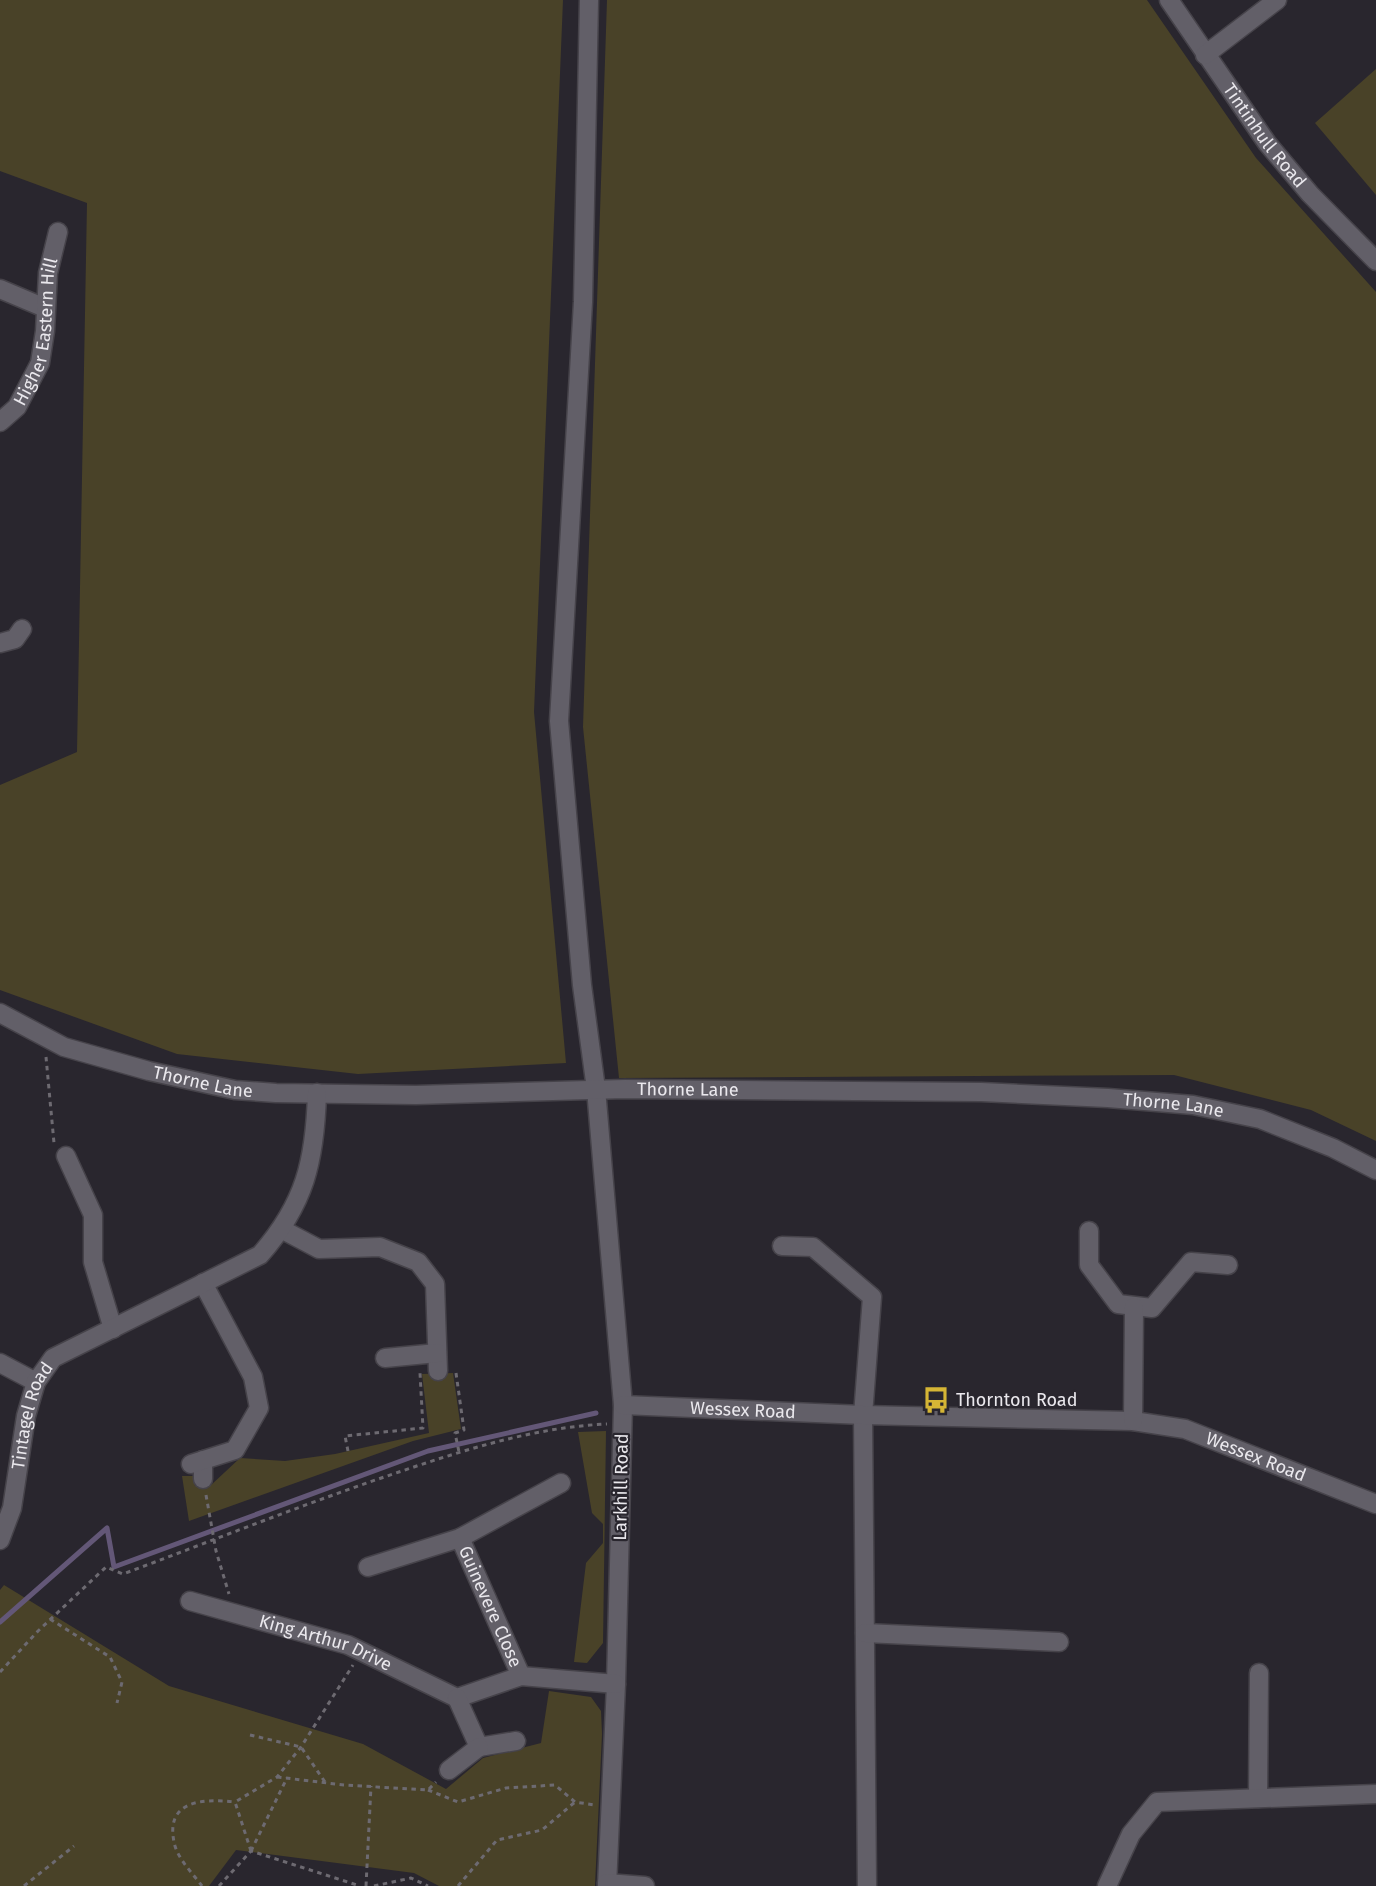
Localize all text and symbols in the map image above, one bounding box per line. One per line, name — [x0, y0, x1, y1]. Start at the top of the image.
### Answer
street label: Tintinhull Road — [1218, 79, 1311, 192]
street label: Higher Eastern Hill — [9, 255, 62, 409]
street label: Thorne Lane — [151, 1061, 254, 1102]
street label: Thorne Lane — [637, 1078, 739, 1101]
street label: Thorne Lane — [1122, 1088, 1226, 1122]
street label: Tintagel Road — [7, 1358, 58, 1471]
bus stop icon: Thornton Road — [921, 1385, 951, 1415]
place label: Thornton Road — [956, 1389, 1077, 1411]
street label: Wessex Road — [690, 1397, 796, 1423]
street label: Wessex Road — [1203, 1427, 1309, 1486]
street label: Larkhill Road — [609, 1433, 633, 1541]
street label: Guinevere Close — [454, 1542, 527, 1671]
street label: King Arthur Drive — [257, 1610, 396, 1676]

